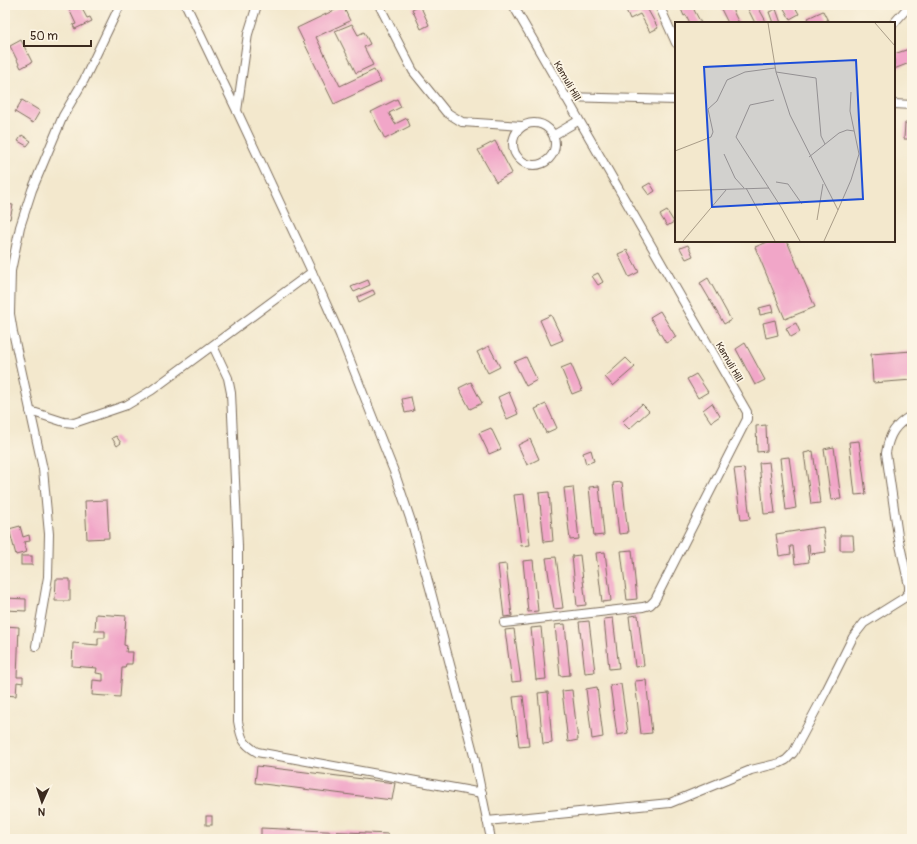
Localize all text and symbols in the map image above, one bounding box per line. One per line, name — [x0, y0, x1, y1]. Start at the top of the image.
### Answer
scale bar — [24, 22, 91, 48]
inset map — [675, 22, 895, 242]
text: 50 m — [30, 29, 58, 44]
street label: Kamuli Hill — [551, 59, 583, 103]
street label: Kamuli Hill — [713, 340, 745, 384]
north arrow — [22, 782, 62, 822]
text: N — [37, 805, 46, 818]

